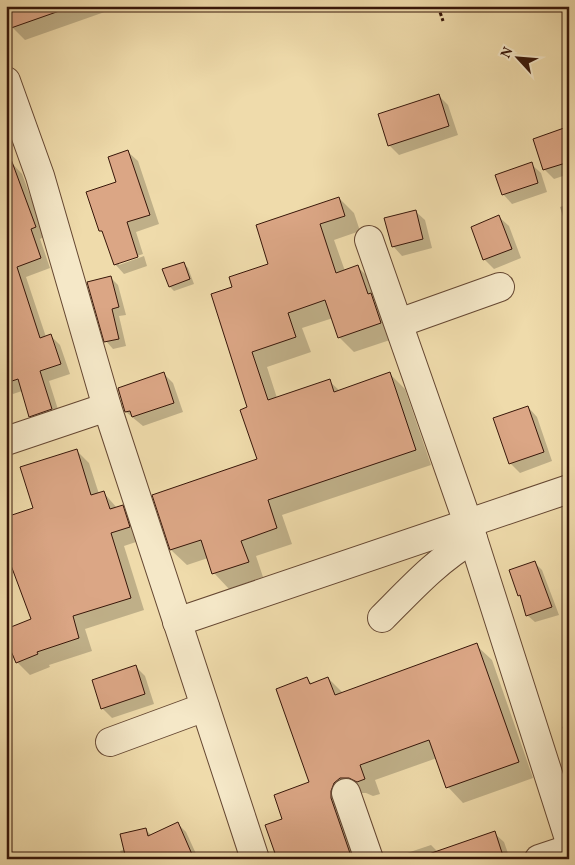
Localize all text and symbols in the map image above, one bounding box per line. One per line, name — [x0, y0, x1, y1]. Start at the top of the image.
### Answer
north arrow — [492, 32, 542, 82]
text: N — [497, 44, 518, 62]

